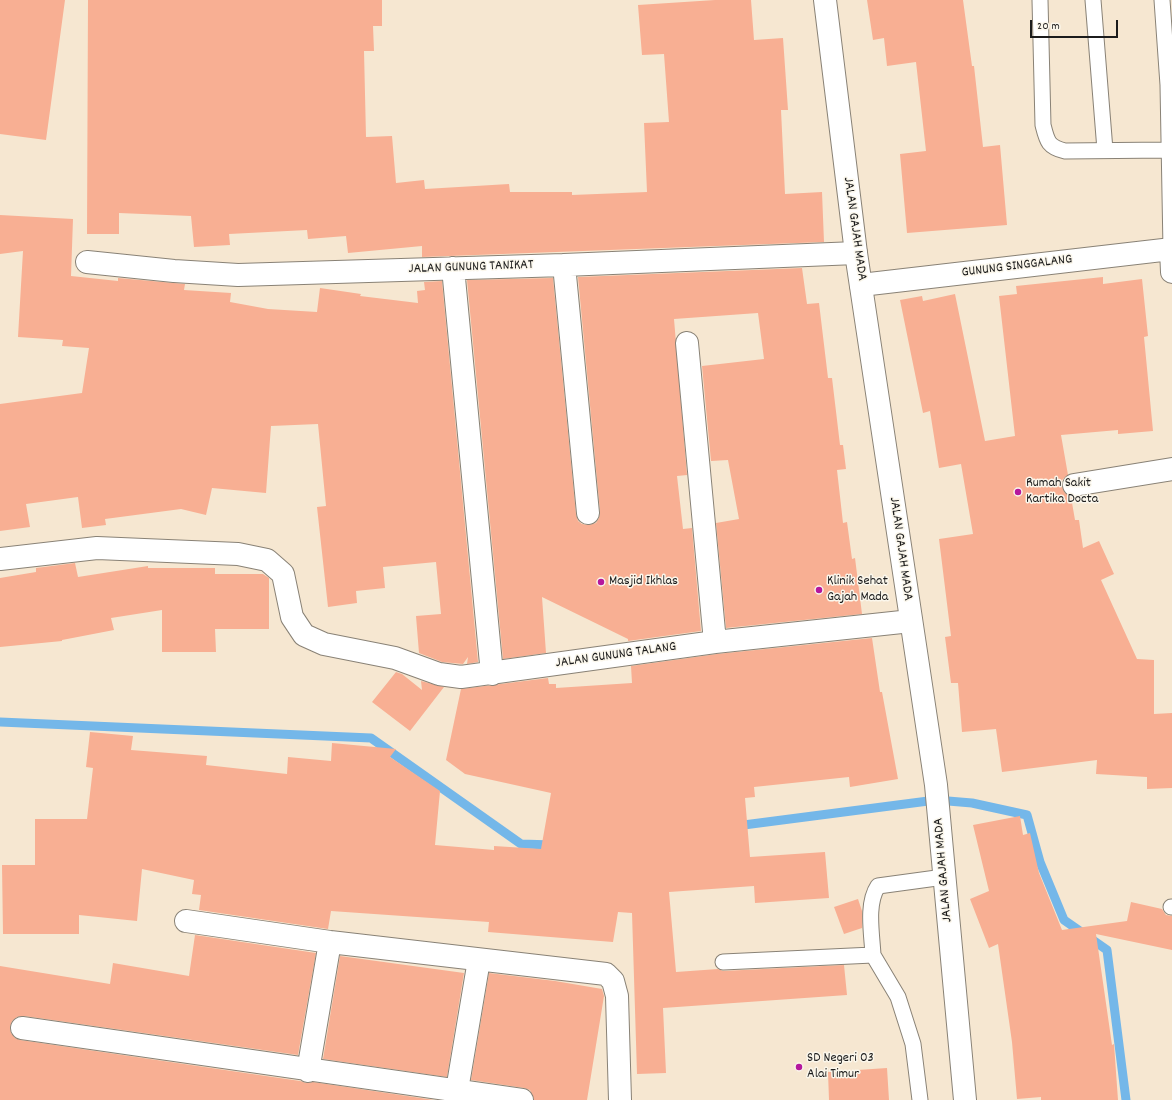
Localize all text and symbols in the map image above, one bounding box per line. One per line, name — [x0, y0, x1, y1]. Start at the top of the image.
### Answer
scale bar — [1032, 12, 1120, 38]
text: 20 m — [1037, 18, 1060, 35]
street label: JALAN GAJAH MADA — [838, 176, 870, 282]
street label: GUNUNG SINGGALANG — [961, 252, 1073, 282]
street label: JALAN GUNUNG TANIKAT — [408, 257, 534, 279]
place label: Rumah Sakit Kartika Docta — [1026, 476, 1098, 508]
marker: Rumah Sakit Kartika Docta — [1013, 487, 1023, 497]
street label: JALAN GAJAH MADA — [884, 496, 916, 602]
place label: Masjid Ikhlas — [609, 574, 678, 590]
place label: Klinik Sehat Gajah Mada — [827, 574, 888, 606]
marker: Masjid Ikhlas — [596, 577, 606, 587]
marker: Klinik Sehat Gajah Mada — [814, 585, 824, 595]
street label: JALAN GUNUNG TALANG — [555, 639, 677, 673]
street label: JALAN GAJAH MADA — [931, 817, 957, 923]
place label: SD Negeri 03 Alai Timur — [807, 1051, 874, 1084]
marker: SD Negeri 03 Alai Timur — [794, 1062, 804, 1072]

